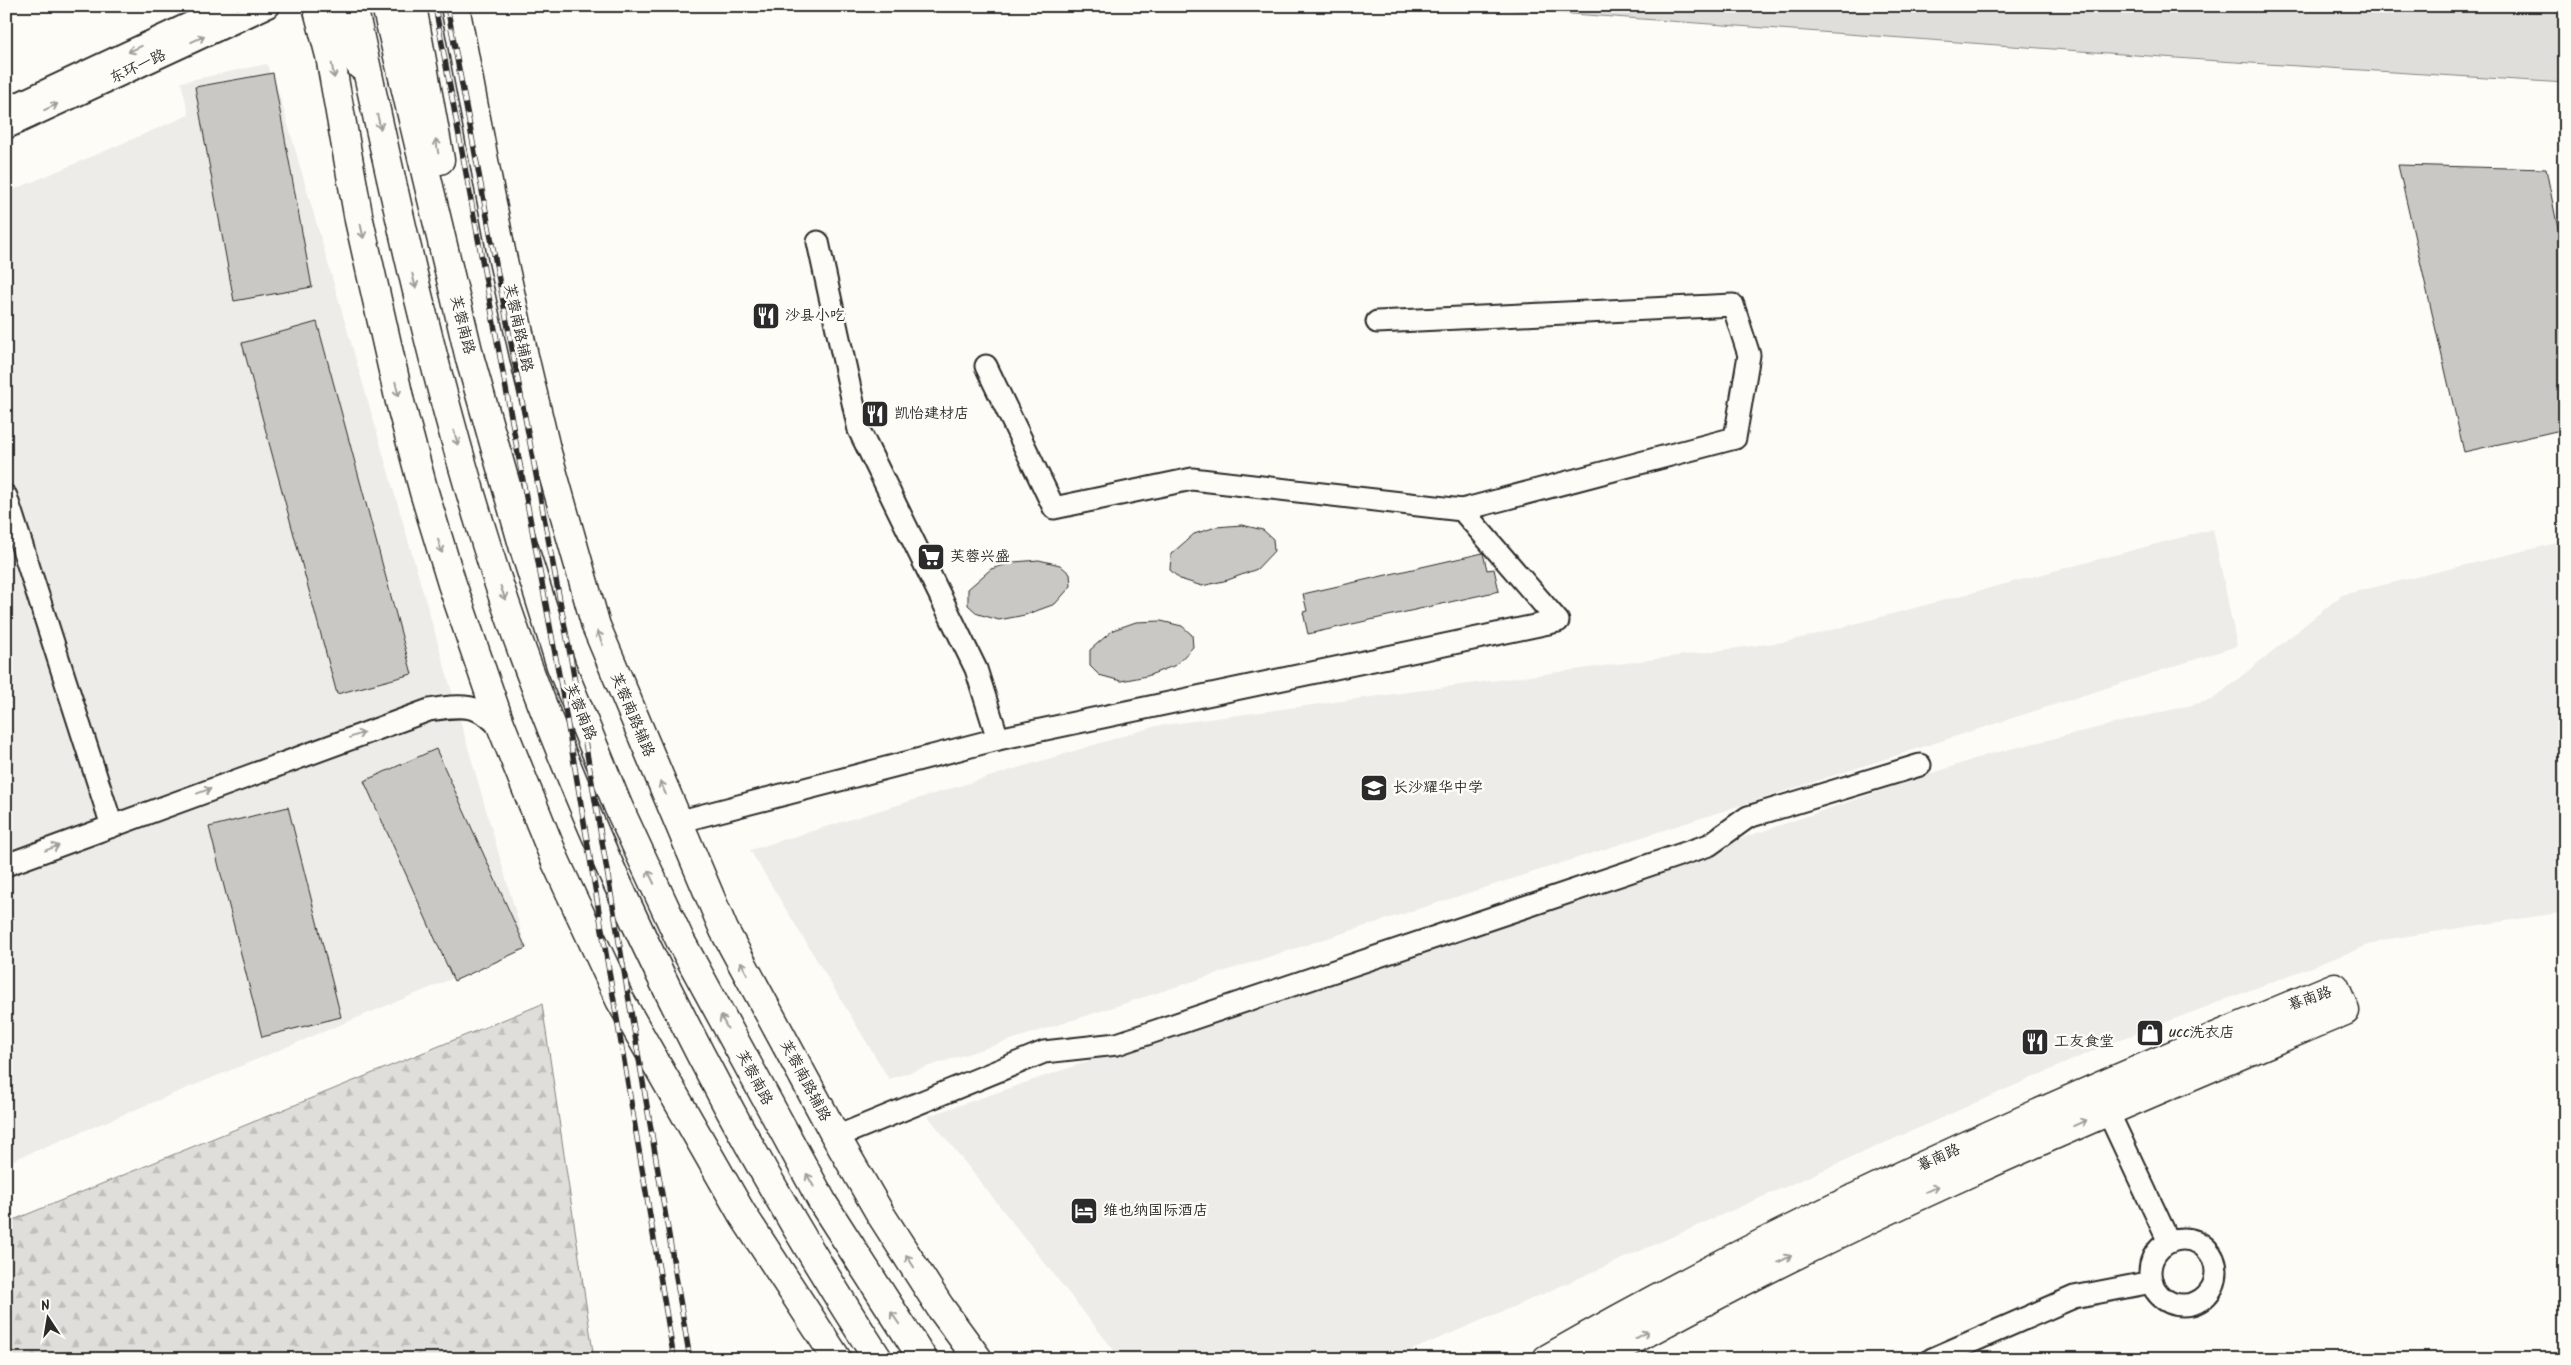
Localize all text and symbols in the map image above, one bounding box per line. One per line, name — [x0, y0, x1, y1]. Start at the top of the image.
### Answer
one-way arrow — [190, 34, 205, 43]
street label: 东环一路 — [106, 43, 170, 91]
one-way arrow — [128, 45, 143, 54]
one-way arrow — [328, 62, 338, 78]
one-way arrow — [43, 102, 58, 112]
one-way arrow — [375, 114, 384, 130]
one-way arrow — [432, 138, 442, 154]
one-way arrow — [357, 222, 367, 238]
one-way arrow — [410, 272, 419, 288]
street label: 芙蓉南路辅路 — [497, 281, 539, 375]
street label: 芙蓉南路 — [443, 293, 481, 357]
restaurant icon: 沙县小吃 — [751, 301, 781, 331]
place label: 沙县小吃 — [785, 304, 845, 328]
one-way arrow — [393, 381, 402, 397]
restaurant icon: 凯怡建材店 — [860, 399, 890, 429]
place label: 凯怡建材店 — [894, 402, 969, 426]
one-way arrow — [451, 429, 461, 445]
one-way arrow — [436, 537, 446, 553]
supermarket icon: 芙蓉兴盛 — [916, 542, 946, 572]
place label: 芙蓉兴盛 — [950, 545, 1010, 569]
one-way arrow — [498, 585, 508, 601]
one-way arrow — [595, 631, 605, 646]
street label: 芙蓉南路辅路 — [603, 669, 661, 761]
street label: 芙蓉南路 — [558, 680, 602, 744]
one-way arrow — [349, 730, 365, 740]
school or university icon: 长沙耀华中学 — [1359, 773, 1389, 803]
place label: 长沙耀华中学 — [1393, 776, 1483, 800]
one-way arrow — [657, 781, 667, 796]
one-way arrow — [196, 786, 211, 795]
one-way arrow — [44, 843, 59, 852]
one-way arrow — [646, 870, 655, 885]
one-way arrow — [739, 960, 749, 975]
street label: 暮南路 — [2285, 980, 2335, 1018]
one-way arrow — [719, 1015, 728, 1030]
shop icon: ucc洗衣店 — [2135, 1018, 2165, 1048]
place label: ucc洗衣店 — [2169, 1021, 2235, 1045]
restaurant icon: 工友食堂 — [2020, 1027, 2050, 1057]
place label: 工友食堂 — [2054, 1030, 2114, 1054]
street label: 芙蓉南路辅路 — [773, 1036, 837, 1126]
street label: 芙蓉南路 — [729, 1046, 779, 1110]
one-way arrow — [2072, 1117, 2087, 1127]
street label: 暮南路 — [1914, 1138, 1964, 1178]
one-way arrow — [805, 1173, 815, 1188]
one-way arrow — [1924, 1184, 1939, 1193]
hotel icon: 维也纳国际酒店 — [1069, 1196, 1099, 1226]
place label: 维也纳国际酒店 — [1103, 1199, 1208, 1223]
one-way arrow — [905, 1254, 916, 1268]
one-way arrow — [1778, 1254, 1793, 1264]
north arrow — [22, 1292, 72, 1342]
text: N — [39, 1295, 52, 1318]
one-way arrow — [890, 1312, 900, 1326]
one-way arrow — [1634, 1329, 1648, 1339]

